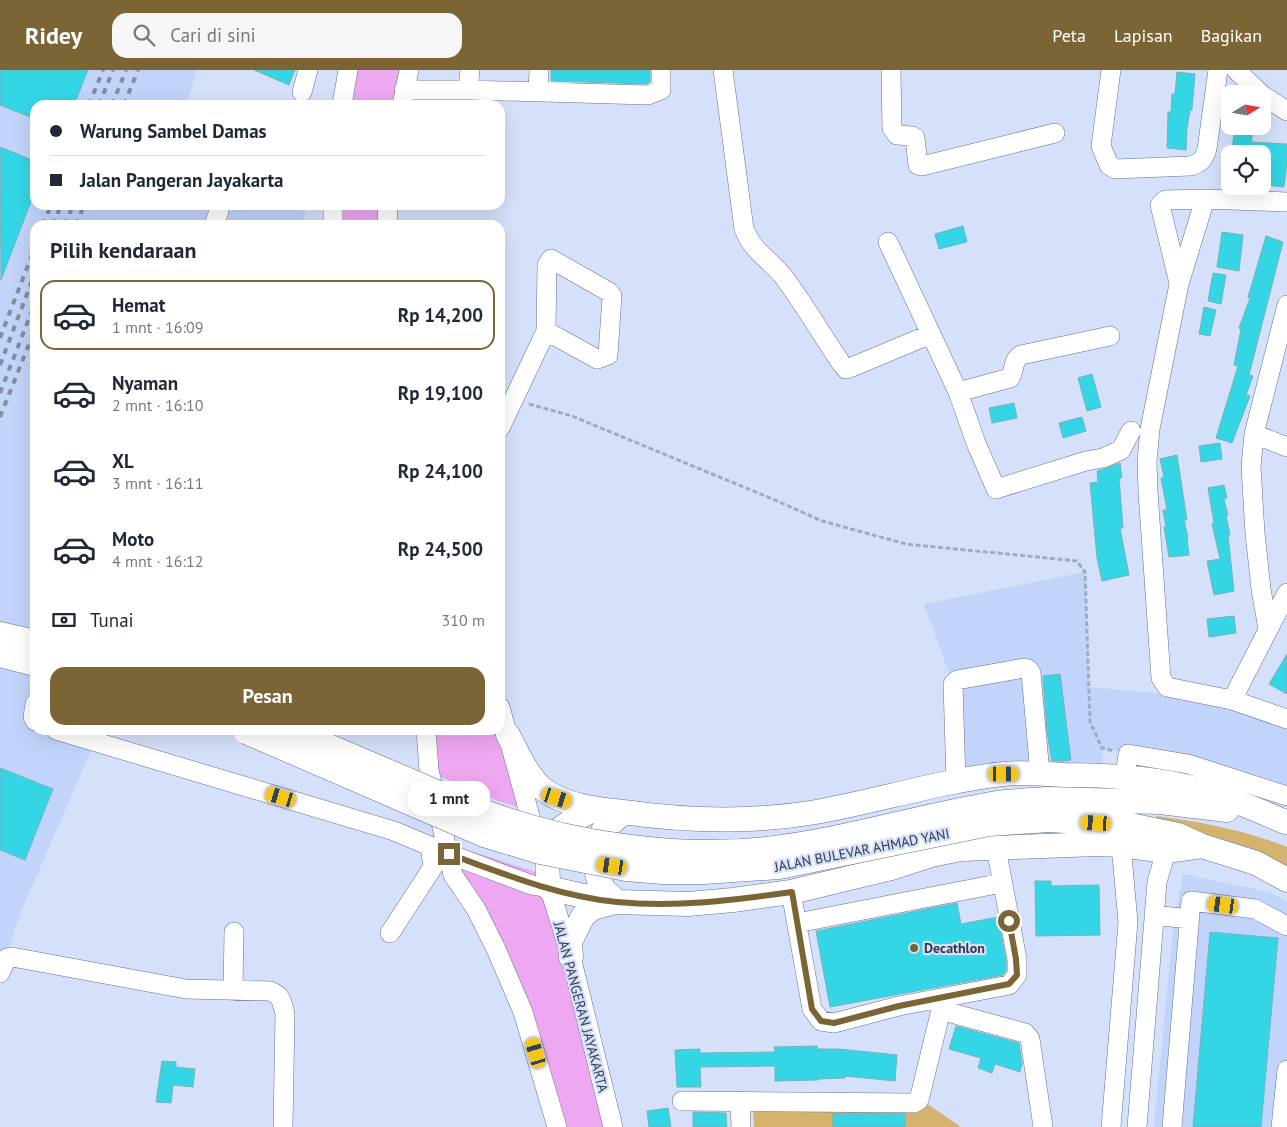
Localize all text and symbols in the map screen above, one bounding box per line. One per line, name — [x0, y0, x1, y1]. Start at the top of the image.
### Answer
search box — [112, 13, 462, 58]
text: Ridey — [25, 20, 82, 51]
icon: search — [130, 21, 158, 49]
text: Cari di sini — [170, 23, 256, 47]
text: Peta — [1052, 24, 1086, 47]
text: Lapisan — [1114, 24, 1173, 47]
text: Bagikan — [1201, 24, 1262, 47]
north arrow — [1221, 85, 1271, 135]
map controls — [1221, 85, 1271, 195]
text: Warung Sambel Damas — [80, 119, 267, 143]
button: locate — [1221, 145, 1271, 195]
text: Jalan Pangeran Jayakarta — [80, 168, 283, 192]
text: Pilih kendaraan — [50, 236, 196, 264]
icon: car — [52, 293, 97, 338]
text: Hemat — [112, 293, 165, 317]
text: Rp 14,200 — [398, 303, 483, 327]
text: 1 mnt · 16:09 — [112, 317, 203, 337]
icon: car — [52, 371, 97, 416]
text: Nyaman — [112, 371, 178, 395]
text: Rp 19,100 — [398, 381, 483, 405]
text: 2 mnt · 16:10 — [112, 395, 203, 415]
icon: car — [52, 449, 97, 494]
text: XL — [112, 449, 134, 473]
text: Rp 24,100 — [398, 459, 483, 483]
text: 3 mnt · 16:11 — [112, 473, 203, 493]
icon: car — [52, 527, 97, 572]
text: Moto — [112, 527, 154, 551]
text: Rp 24,500 — [398, 537, 483, 561]
text: 4 mnt · 16:12 — [112, 551, 203, 571]
icon: cash — [50, 606, 78, 634]
text: Tunai — [90, 608, 134, 632]
text: 310 m — [442, 610, 485, 630]
button: Pesan — [50, 667, 485, 725]
car — [989, 767, 1019, 782]
callout: 1 mnt — [408, 782, 490, 816]
car — [264, 785, 297, 809]
car — [540, 786, 573, 810]
text: 1 mnt — [429, 788, 469, 808]
car — [1080, 815, 1111, 831]
street label: JALAN BULEVAR AHMAD YANI — [772, 824, 951, 876]
route end — [438, 843, 460, 865]
car — [596, 856, 627, 876]
car — [1207, 895, 1238, 915]
route start — [998, 910, 1020, 932]
street label: JALAN PANGERAN JAYAKARTA — [549, 919, 613, 1095]
place label: Decathlon — [924, 939, 985, 957]
marker: Decathlon — [908, 942, 920, 954]
car — [524, 1036, 547, 1070]

